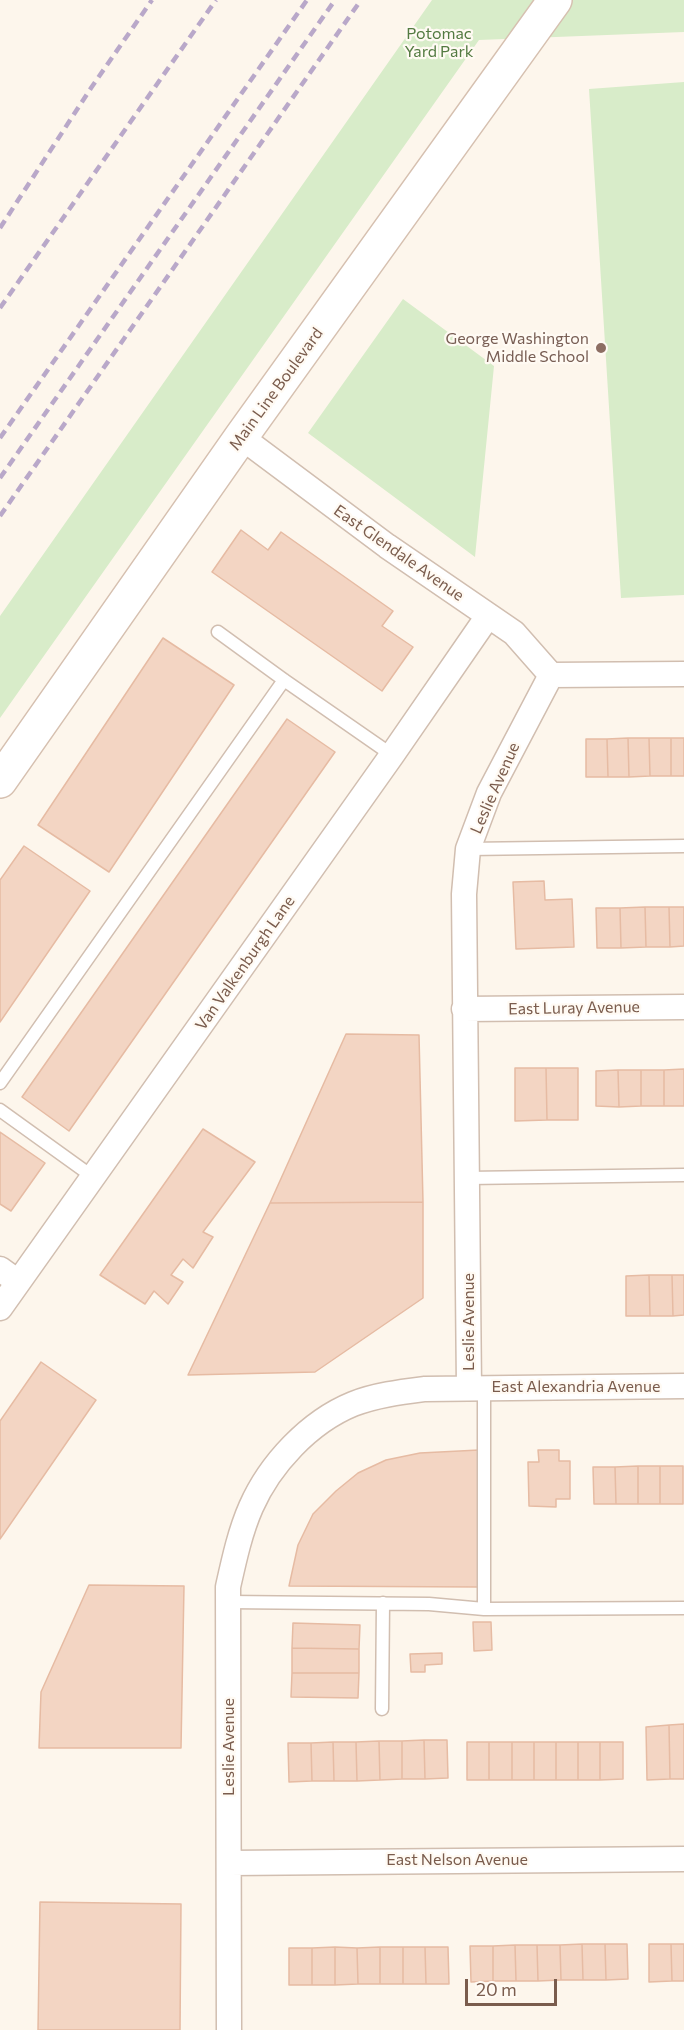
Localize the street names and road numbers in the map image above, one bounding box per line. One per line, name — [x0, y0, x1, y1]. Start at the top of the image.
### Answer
street label: Main Line Boulevard — [225, 324, 327, 454]
street label: East Glendale Avenue — [330, 501, 468, 605]
street label: Leslie Avenue — [466, 739, 524, 837]
street label: Van Valkenburgh Lane — [191, 892, 299, 1034]
street label: East Luray Avenue — [508, 997, 640, 1019]
street label: Leslie Avenue — [459, 1273, 479, 1371]
street label: East Alexandria Avenue — [492, 1377, 660, 1397]
street label: Leslie Avenue — [219, 1698, 239, 1796]
street label: East Nelson Avenue — [386, 1850, 528, 1870]

